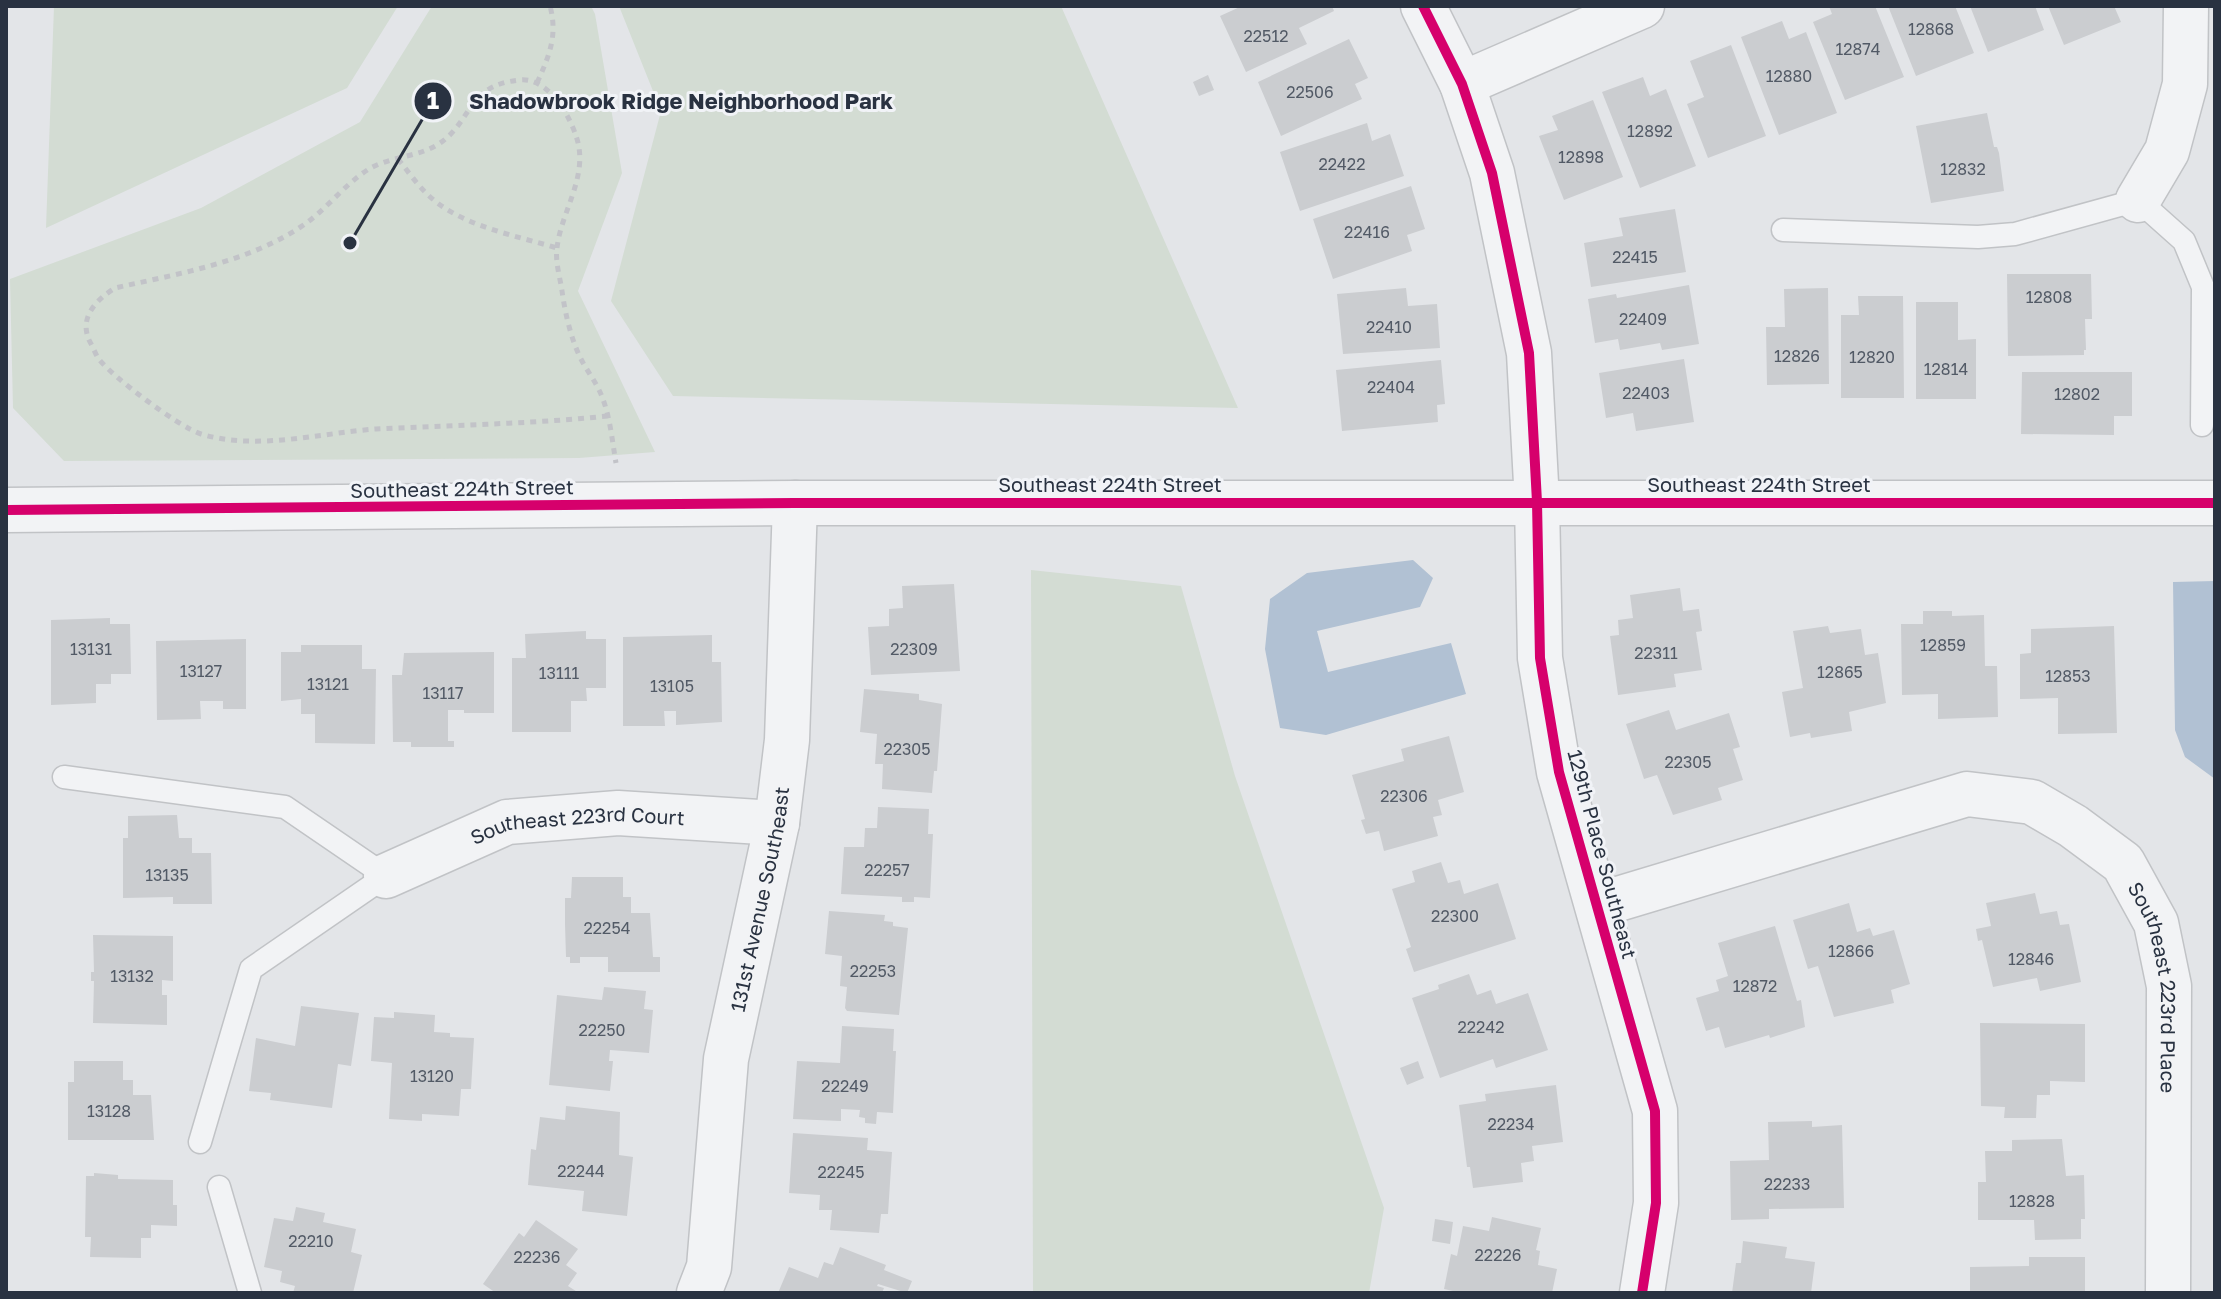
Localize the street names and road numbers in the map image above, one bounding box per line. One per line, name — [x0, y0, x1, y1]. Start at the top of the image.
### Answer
street label: Southeast 224th Street — [998, 472, 1222, 496]
street label: Southeast 224th Street — [1647, 472, 1871, 496]
street label: Southeast 224th Street — [350, 474, 574, 502]
street label: 129th Place Southeast — [1563, 747, 1643, 961]
street label: 131st Avenue Southeast — [725, 785, 793, 1014]
street label: Southeast 223rd Court — [466, 801, 686, 849]
street label: Southeast 223rd Place — [2124, 877, 2182, 1093]

